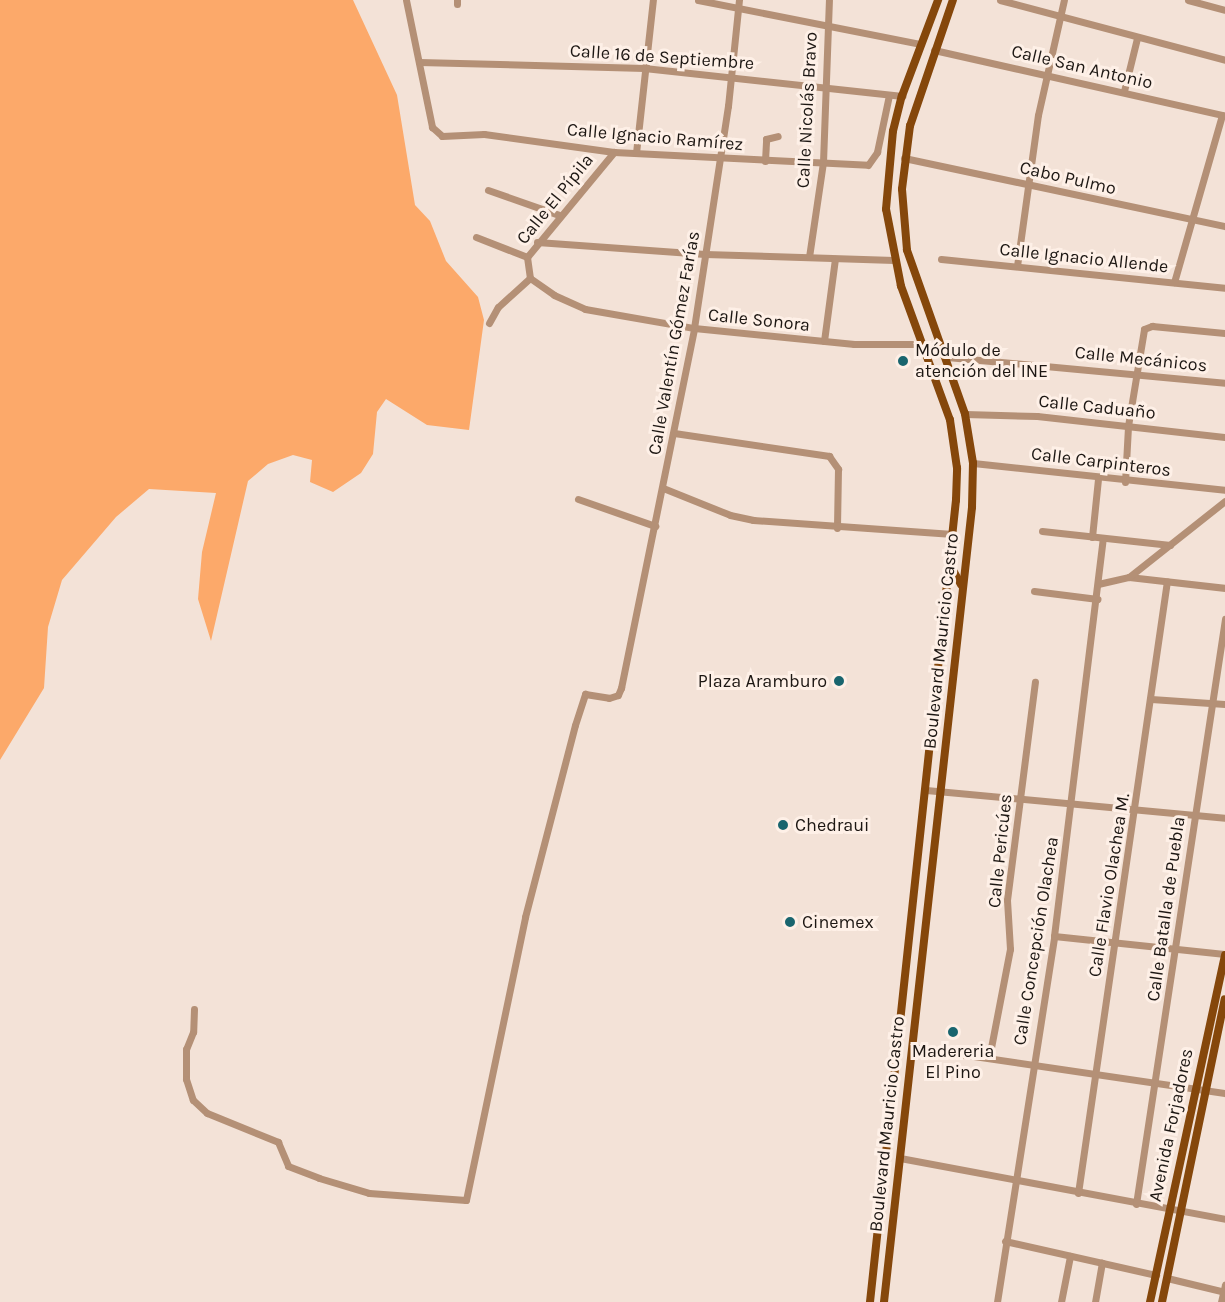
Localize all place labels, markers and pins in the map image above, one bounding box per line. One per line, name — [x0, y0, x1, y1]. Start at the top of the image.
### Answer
place label: Módulo de atención del INE — [915, 340, 1048, 382]
marker: Módulo de atención del INE — [896, 354, 910, 368]
place label: Plaza Aramburo — [698, 670, 827, 692]
marker: Plaza Aramburo — [832, 674, 846, 688]
place label: Chedraui — [795, 814, 869, 836]
marker: Chedraui — [776, 818, 790, 832]
place label: Cinemex — [802, 911, 874, 933]
marker: Cinemex — [783, 915, 797, 929]
marker: Madereria El Pino — [946, 1025, 960, 1039]
place label: Madereria El Pino — [912, 1041, 994, 1084]

